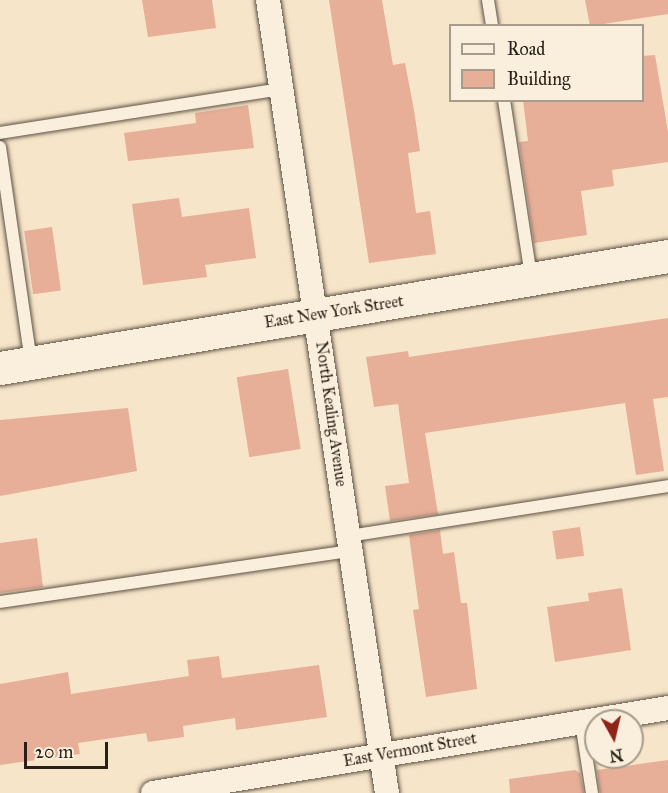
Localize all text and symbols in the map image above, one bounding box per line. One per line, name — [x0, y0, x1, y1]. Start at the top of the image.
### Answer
legend — [449, 24, 644, 102]
text: Road — [507, 38, 545, 60]
text: Building — [507, 68, 570, 90]
street label: East New York Street — [263, 292, 405, 332]
street label: North Kealing Avenue — [311, 340, 351, 488]
north arrow — [584, 709, 644, 769]
street label: East Vermont Street — [342, 729, 478, 771]
scale bar — [27, 730, 111, 768]
text: 20 m — [35, 741, 73, 763]
text: N — [608, 745, 624, 766]

